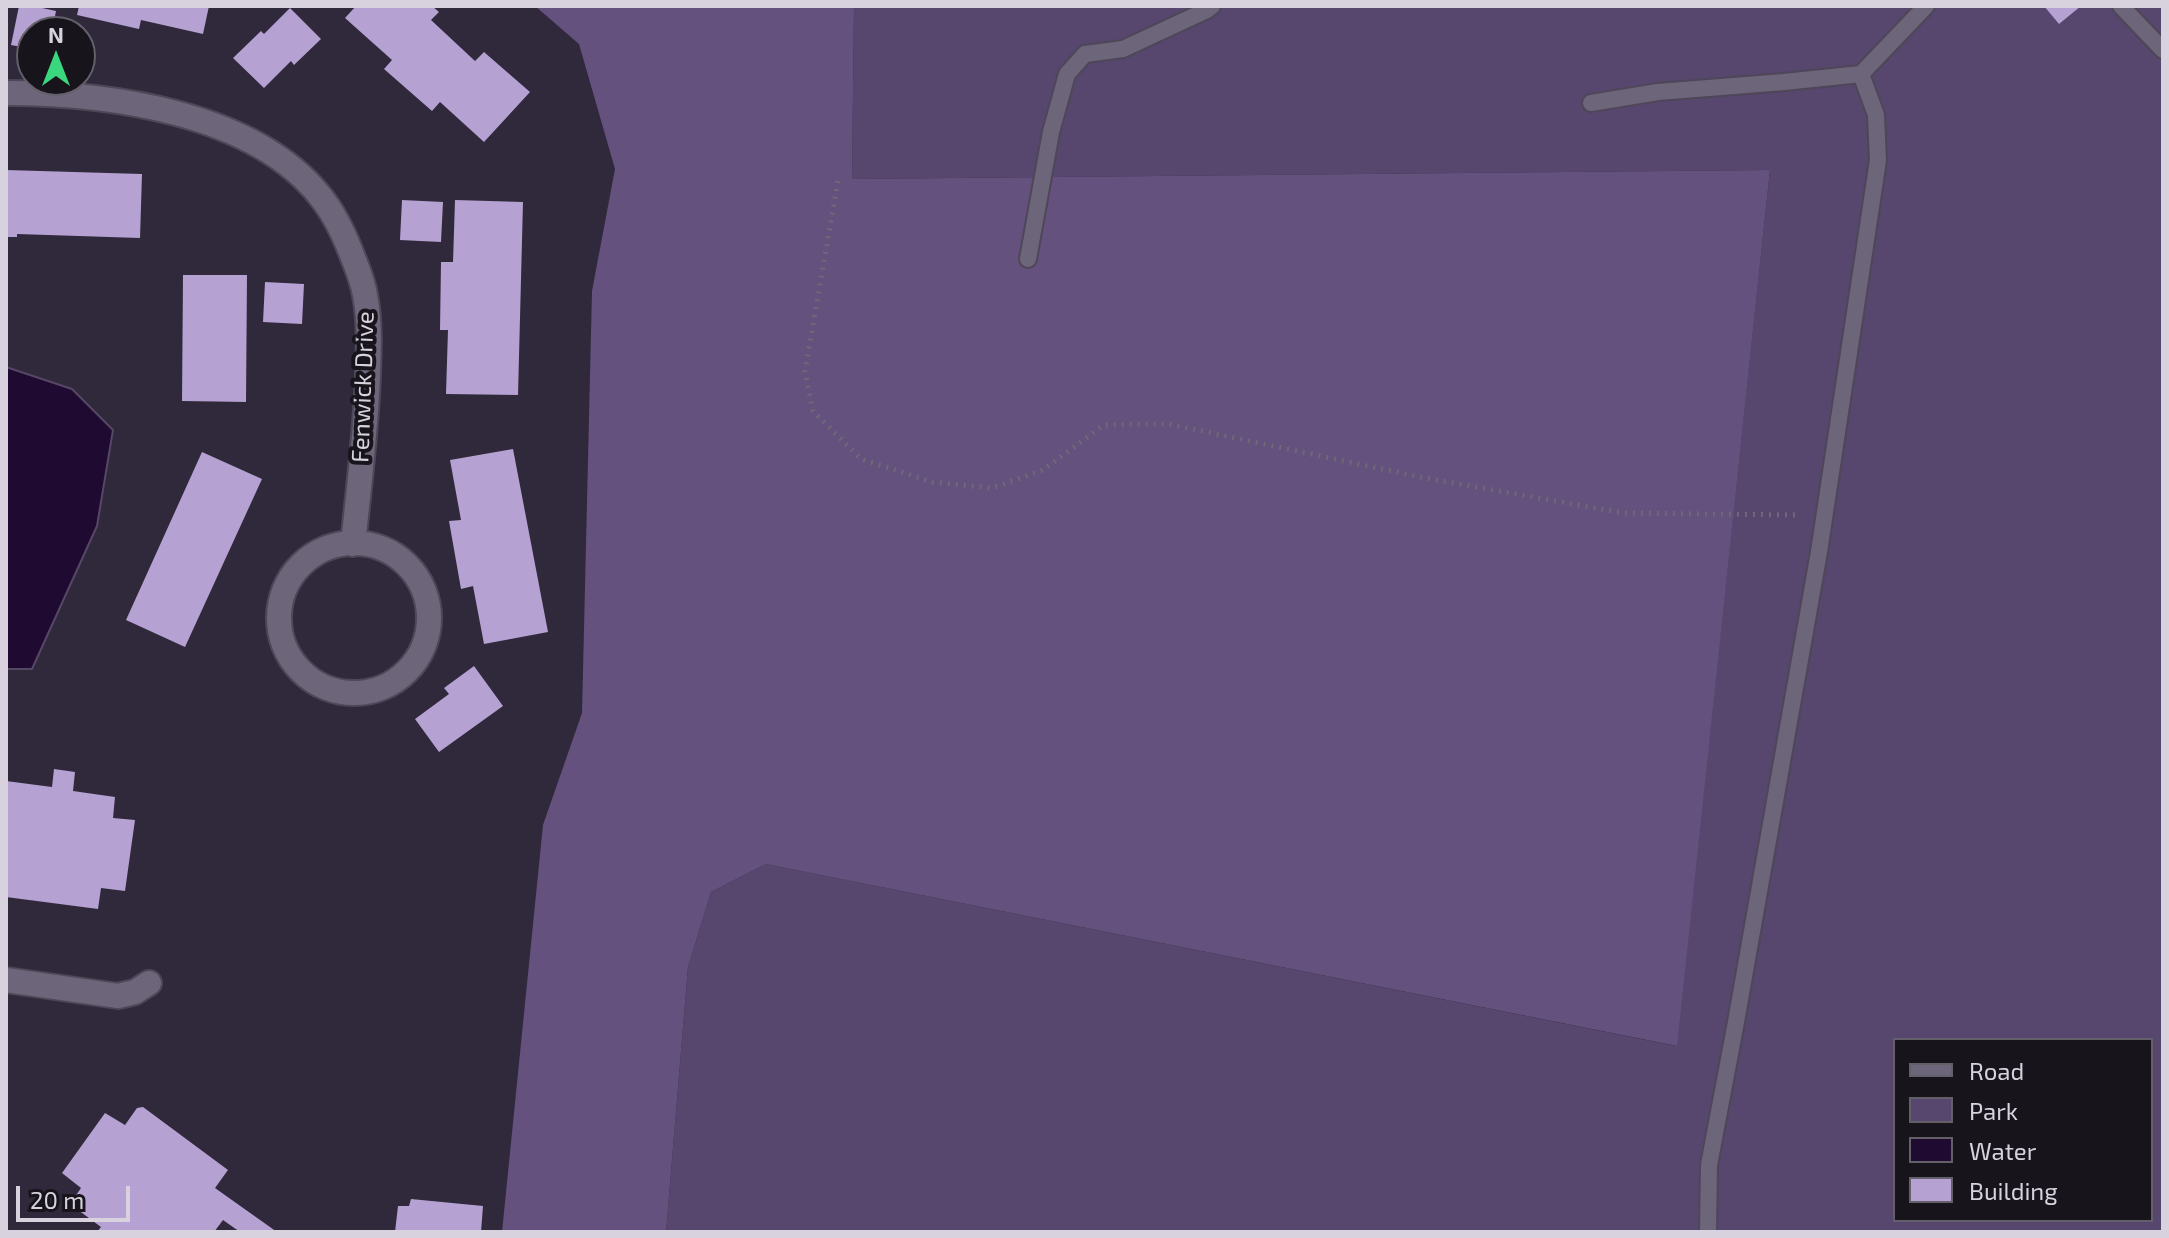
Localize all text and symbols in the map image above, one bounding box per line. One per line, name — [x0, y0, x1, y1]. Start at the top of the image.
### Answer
north arrow — [16, 16, 96, 96]
text: N — [48, 21, 64, 47]
street label: Fenwick Drive — [346, 311, 380, 463]
legend — [1893, 1038, 2153, 1222]
text: Road — [1969, 1056, 2024, 1085]
text: Park — [1969, 1096, 2018, 1125]
text: Water — [1969, 1136, 2036, 1165]
scale bar — [20, 1170, 134, 1220]
text: Building — [1969, 1176, 2058, 1205]
text: 20 m — [30, 1185, 84, 1214]

